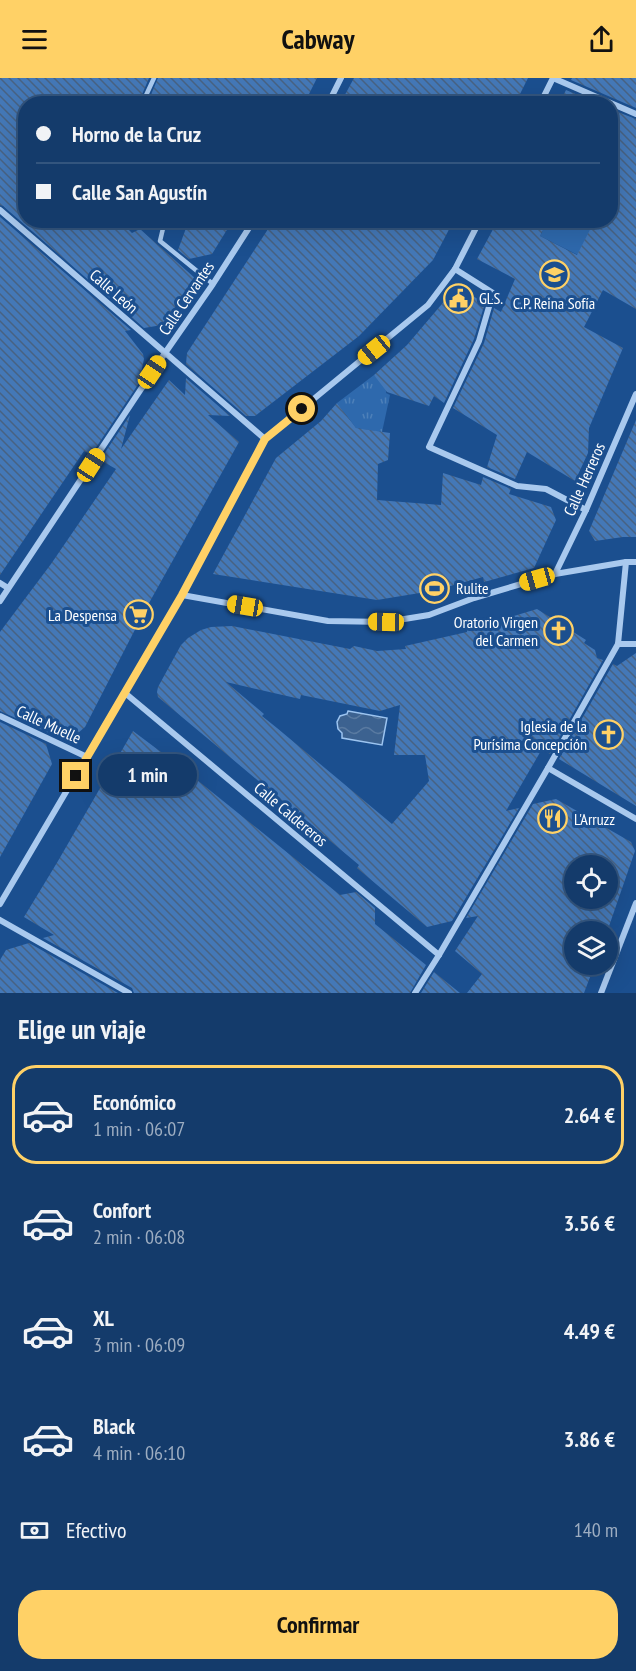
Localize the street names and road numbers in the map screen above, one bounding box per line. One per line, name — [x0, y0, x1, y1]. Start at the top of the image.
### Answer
street label: Calle Cervantes — [154, 257, 218, 339]
street label: Calle León — [86, 265, 142, 317]
street label: Calle Herreros — [559, 439, 609, 519]
street label: Calle Muelle — [14, 700, 84, 748]
street label: Calle Caldereros — [250, 778, 332, 850]

